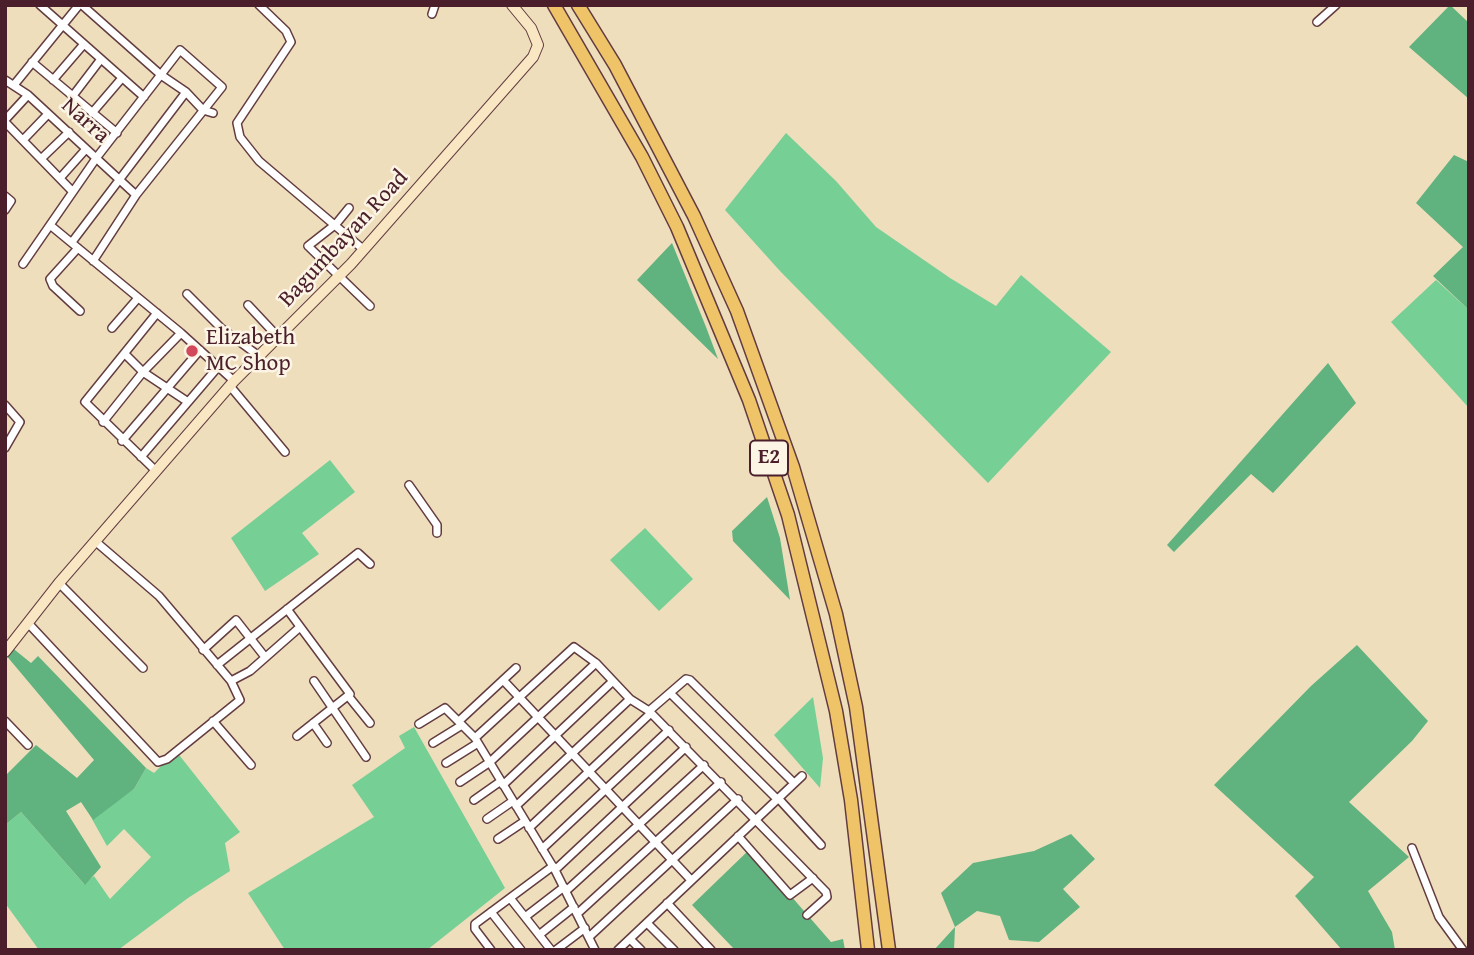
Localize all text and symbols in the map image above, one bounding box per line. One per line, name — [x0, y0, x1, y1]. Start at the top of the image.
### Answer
street label: Narra — [55, 92, 115, 150]
street label: Bagumbayan Road — [273, 165, 415, 313]
place label: Elizabeth MC Shop — [206, 324, 295, 378]
marker: Elizabeth MC Shop — [184, 343, 200, 359]
road number: E2 — [750, 440, 788, 476]

